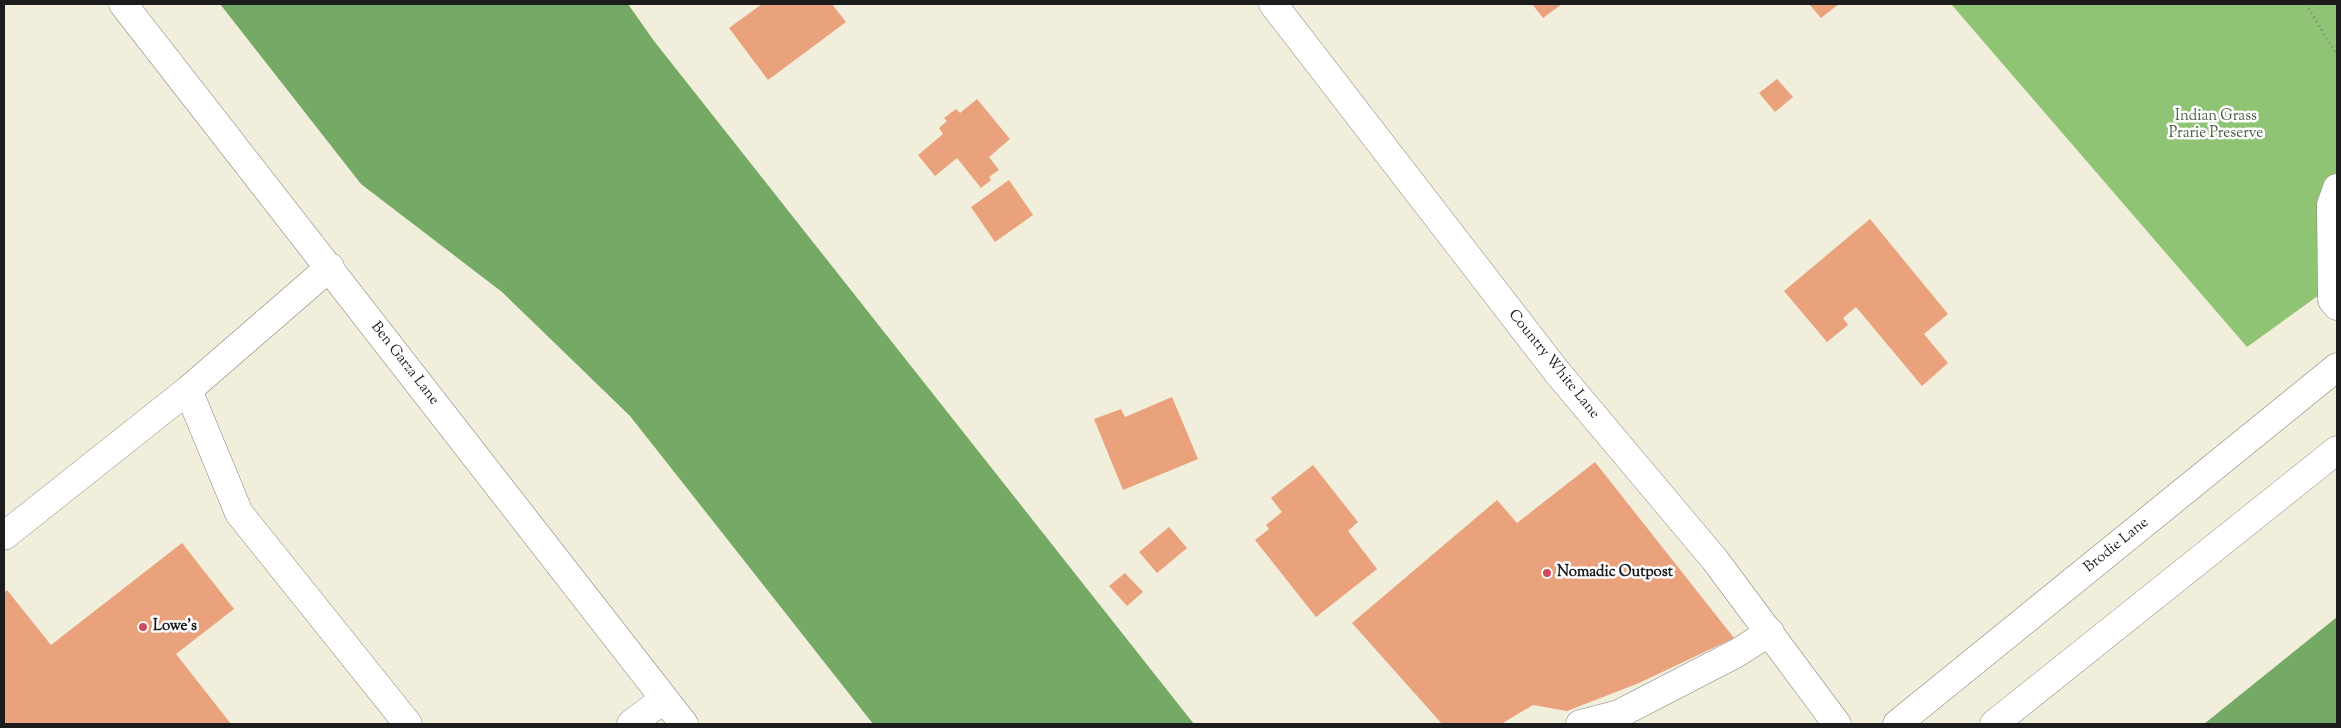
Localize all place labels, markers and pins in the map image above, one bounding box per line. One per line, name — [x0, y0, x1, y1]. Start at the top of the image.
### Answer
place label: Nomadic Outpost — [1557, 564, 1673, 582]
marker: Nomadic Outpost — [1541, 567, 1553, 579]
place label: Lowe's — [153, 618, 197, 636]
marker: Lowe's — [137, 621, 149, 633]

